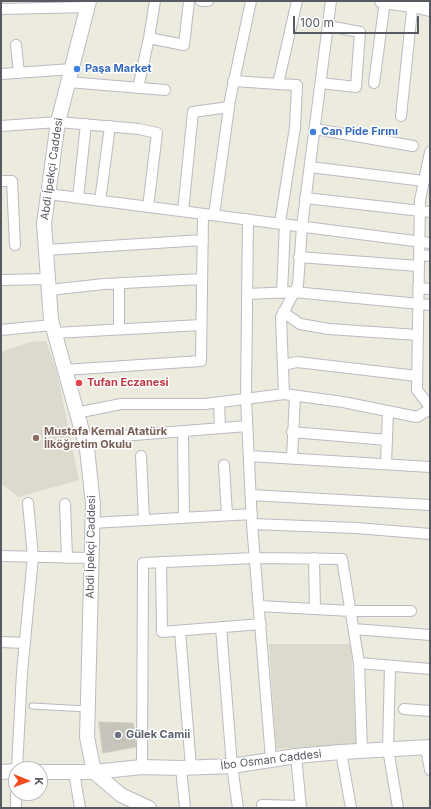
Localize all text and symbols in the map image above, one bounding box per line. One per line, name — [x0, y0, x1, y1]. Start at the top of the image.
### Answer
scale bar — [295, 8, 421, 34]
text: 100 m — [300, 15, 334, 30]
place label: Paşa Market — [85, 62, 152, 76]
marker: Paşa Market — [72, 64, 82, 74]
street label: Abdi İpekçi Caddesi — [38, 117, 66, 221]
place label: Can Pide Fırını — [321, 125, 398, 139]
marker: Can Pide Fırını — [308, 127, 318, 137]
place label: Tufan Eczanesi — [87, 376, 169, 390]
marker: Tufan Eczanesi — [74, 378, 84, 388]
place label: Mustafa Kemal Atatürk İlköğretim Okulu — [44, 425, 167, 451]
marker: Mustafa Kemal Atatürk İlköğretim Okulu — [31, 433, 41, 443]
street label: Abdi İpekçi Caddesi — [83, 495, 99, 599]
place label: Gülek Camii — [126, 728, 190, 742]
marker: Gülek Camii — [113, 730, 123, 740]
street label: İbo Osman Caddesi — [220, 747, 322, 773]
north arrow — [8, 761, 48, 801]
text: K — [32, 777, 46, 785]

